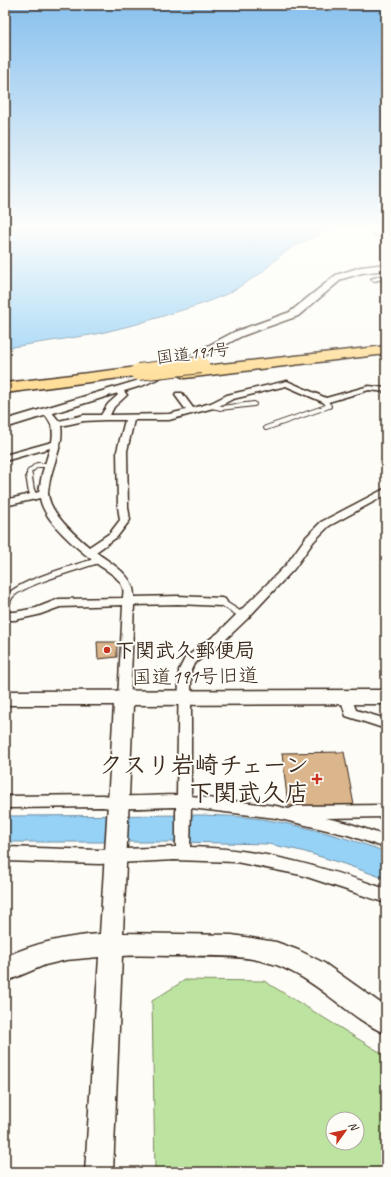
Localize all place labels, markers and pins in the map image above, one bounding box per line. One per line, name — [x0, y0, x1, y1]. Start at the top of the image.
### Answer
place label: 下関武久郵便局 — [115, 638, 255, 663]
marker: 下関武久郵便局 — [102, 645, 112, 655]
place label: クスリ岩崎チェーン 下関武久店 — [99, 750, 309, 808]
marker: クスリ岩崎チェーン 下関武久店 — [312, 774, 322, 784]

